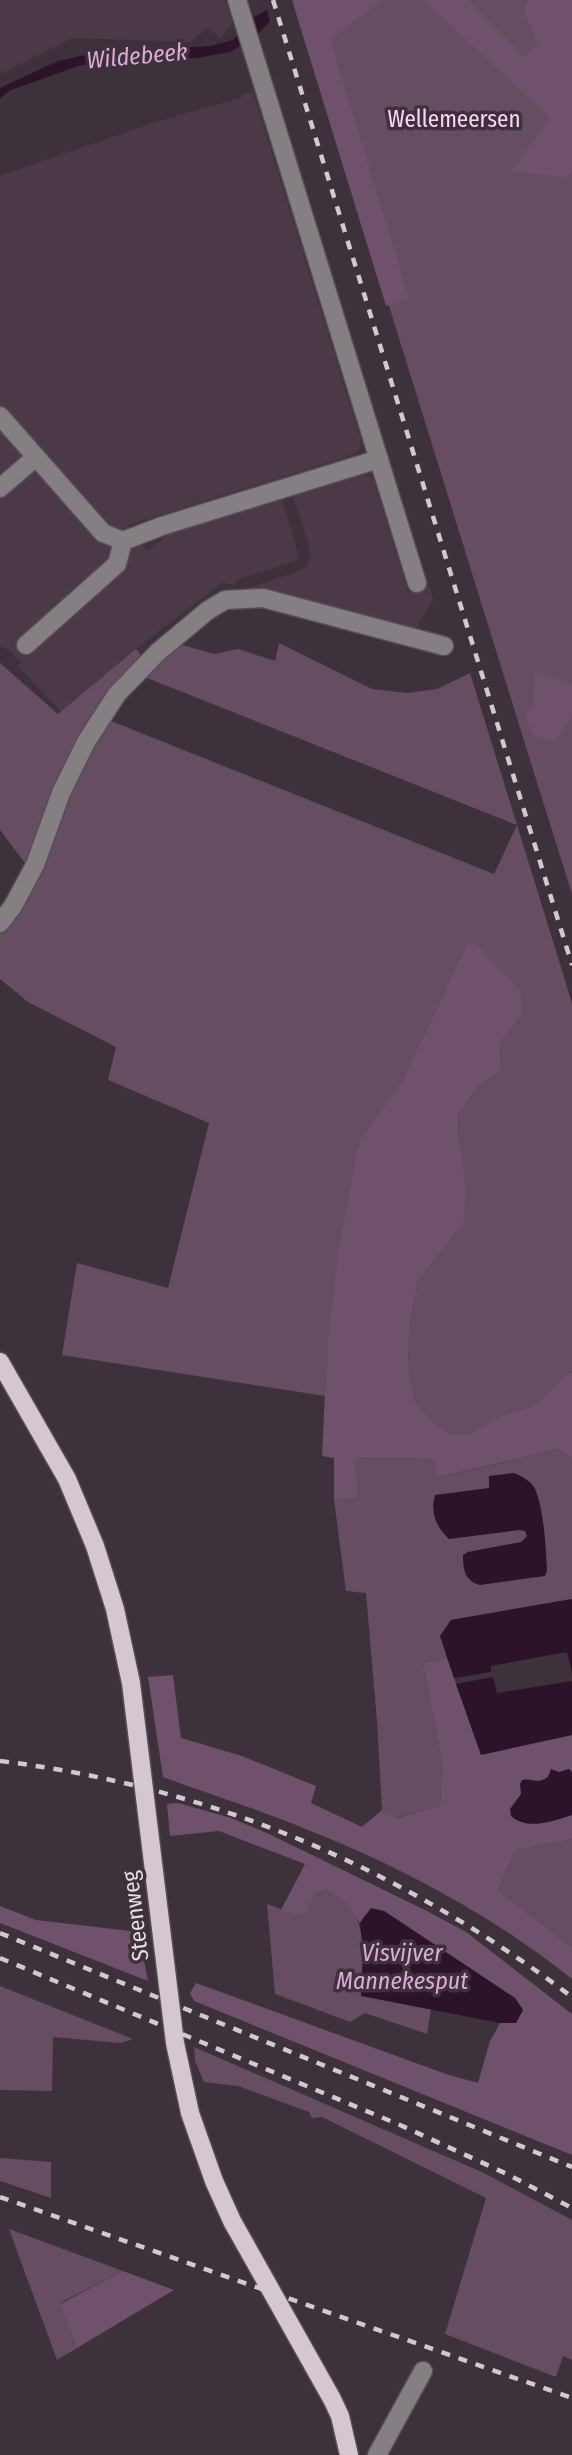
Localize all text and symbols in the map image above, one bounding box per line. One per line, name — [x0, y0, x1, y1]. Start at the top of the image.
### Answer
water label: Wildebeek — [85, 38, 189, 74]
park label: Wellemeersen — [387, 105, 521, 133]
street label: Steenweg — [116, 1869, 154, 1963]
water label: Visvijver Mannekesput — [336, 1939, 468, 1995]

